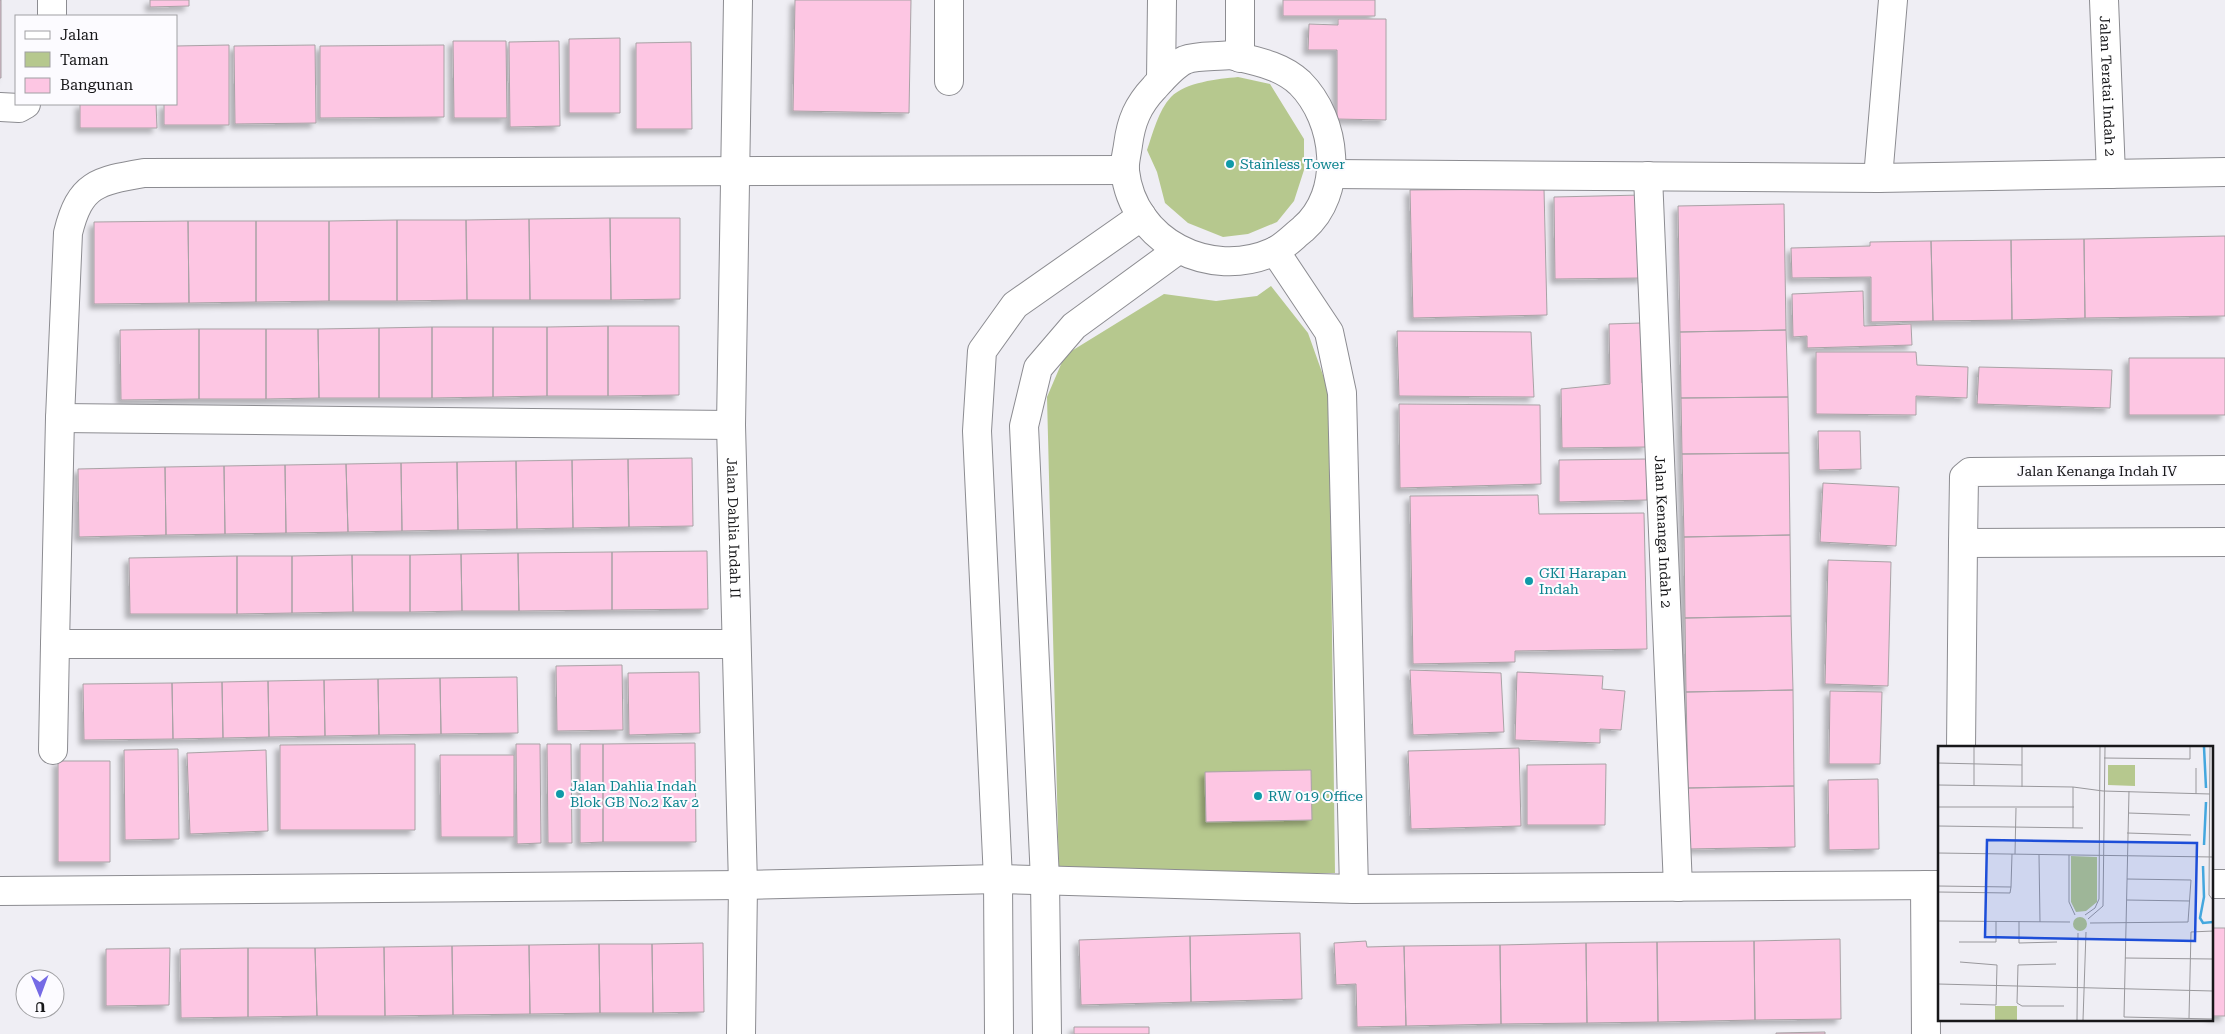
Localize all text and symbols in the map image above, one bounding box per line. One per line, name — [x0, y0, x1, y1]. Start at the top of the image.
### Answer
legend — [15, 15, 178, 105]
street label: Jalan Teratai Indah 2 — [2097, 15, 2118, 157]
text: Jalan — [60, 26, 99, 44]
text: Taman — [60, 51, 109, 69]
text: Bangunan — [60, 76, 133, 94]
place label: Stainless Tower — [1240, 156, 1345, 172]
marker: Stainless Tower — [1224, 158, 1236, 170]
street label: Jalan Kenanga Indah 2 — [1652, 455, 1674, 609]
street label: Jalan Dahlia Indah II — [724, 457, 744, 598]
street label: Jalan Kenanga Indah IV — [2017, 463, 2177, 479]
place label: GKI Harapan Indah — [1539, 565, 1627, 597]
marker: GKI Harapan Indah — [1523, 575, 1535, 587]
inset map — [1938, 746, 2212, 1022]
place label: Jalan Dahlia Indah Blok GB No.2 Kav 2 — [570, 778, 699, 810]
marker: Jalan Dahlia Indah Blok GB No.2 Kav 2 — [554, 788, 566, 800]
place label: RW 019 Office — [1268, 788, 1363, 804]
marker: RW 019 Office — [1252, 790, 1264, 802]
north arrow — [15, 969, 65, 1019]
text: U — [34, 999, 46, 1015]

